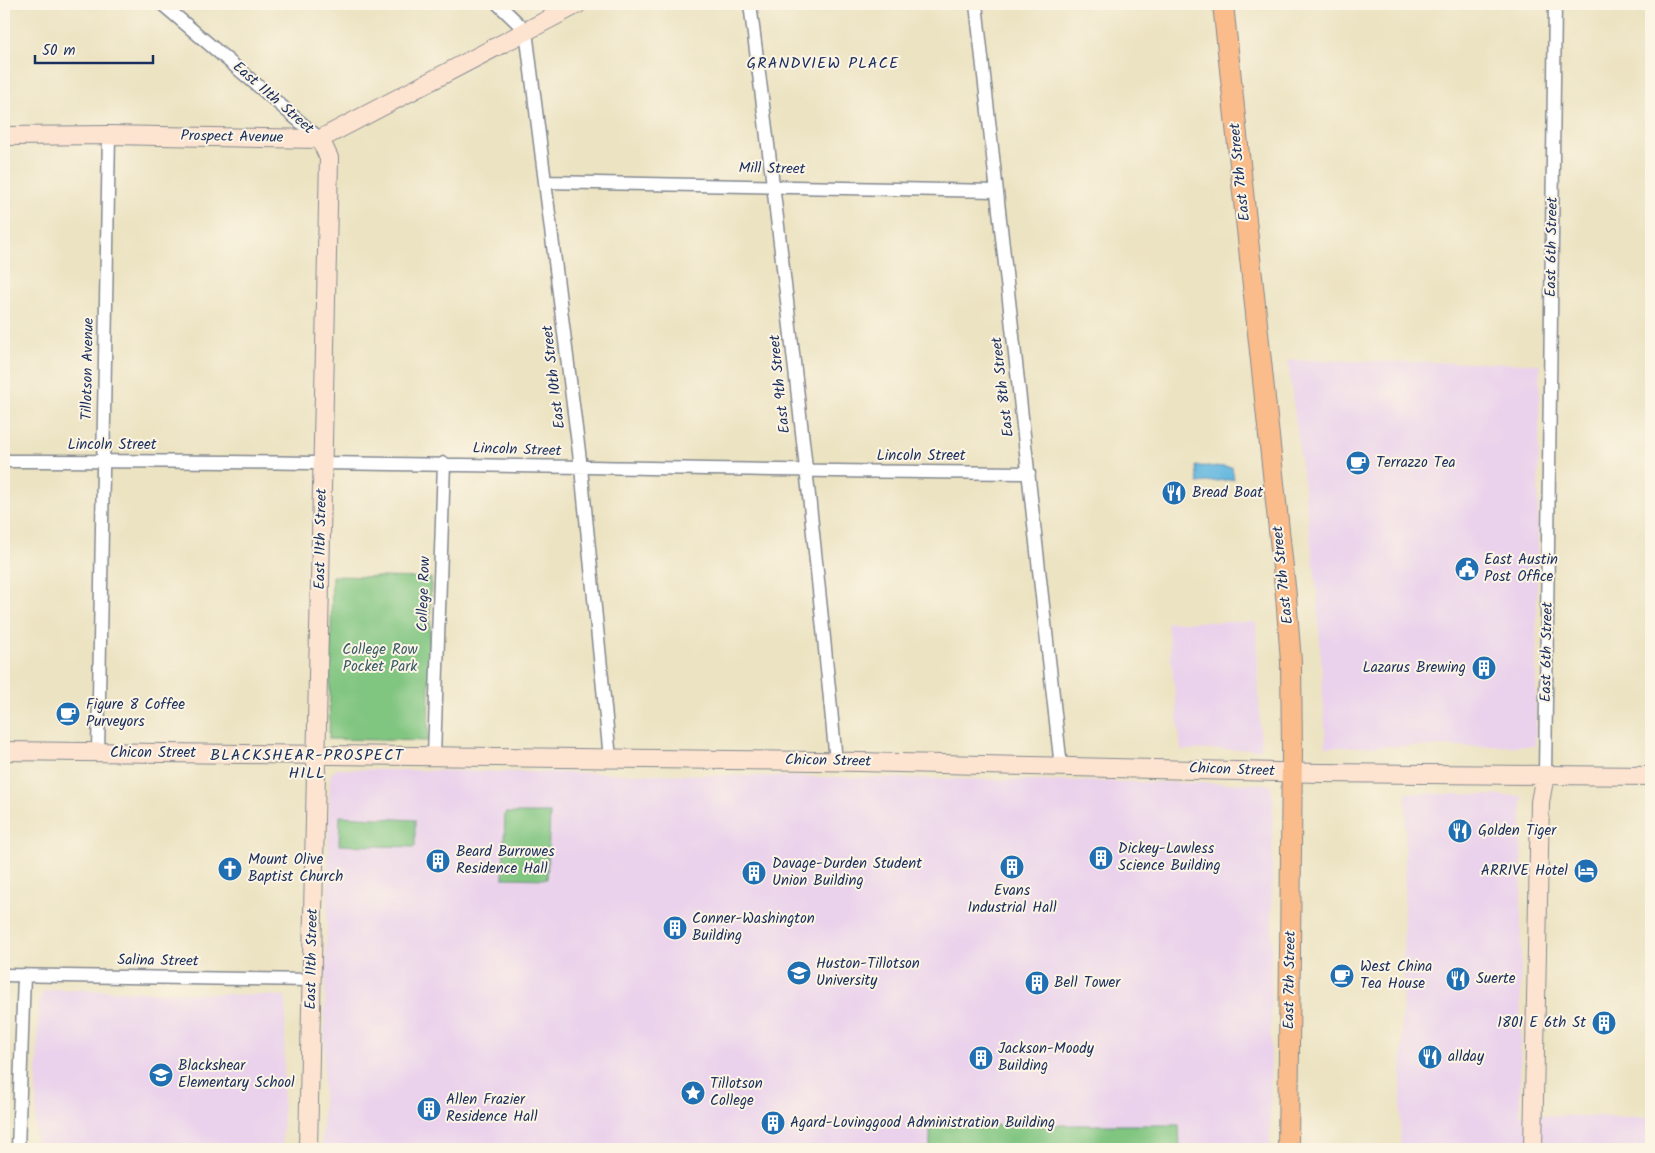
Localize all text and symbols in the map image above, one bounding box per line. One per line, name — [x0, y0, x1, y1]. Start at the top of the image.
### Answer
scale bar — [35, 32, 152, 64]
text: 50 m — [42, 39, 76, 63]
district label: GRANDVIEW PLACE — [747, 51, 899, 76]
street label: East 11th Street — [227, 56, 319, 140]
street label: East 7th Street — [1223, 121, 1257, 222]
street label: Prospect Avenue — [180, 124, 284, 150]
street label: Mill Street — [738, 156, 806, 182]
street label: East 6th Street — [1539, 196, 1565, 297]
street label: Tillotson Avenue — [75, 317, 101, 421]
street label: East 10th Street — [536, 324, 572, 430]
street label: East 9th Street — [763, 333, 797, 435]
street label: East 8th Street — [985, 335, 1021, 439]
street label: Lincoln Street — [68, 433, 157, 457]
street label: Lincoln Street — [472, 436, 562, 464]
street label: Lincoln Street — [877, 444, 966, 468]
cafe icon: Terrazzo Tea — [1345, 450, 1371, 476]
place label: Terrazzo Tea — [1376, 451, 1456, 475]
restaurant icon: Bread Boat — [1161, 480, 1187, 506]
place label: Bread Boat — [1192, 481, 1263, 505]
street label: East 11th Street — [308, 488, 334, 590]
street label: East 7th Street — [1266, 524, 1300, 625]
place label: East Austin Post Office — [1484, 548, 1558, 589]
street label: College Row — [411, 555, 437, 632]
public building icon: East Austin Post Office — [1454, 556, 1480, 582]
street label: East 6th Street — [1534, 601, 1560, 702]
park label: College Row Pocket Park — [342, 638, 419, 679]
building icon: Lazarus Brewing — [1471, 655, 1497, 681]
place label: Lazarus Brewing — [1362, 656, 1466, 680]
place label: Figure 8 Coffee Purveyors — [86, 693, 185, 734]
cafe icon: Figure 8 Coffee Purveyors — [55, 701, 81, 727]
street label: Chicon Street — [110, 741, 196, 765]
district label: BLACKSHEAR-PROSPECT HILL — [210, 743, 405, 786]
street label: Chicon Street — [785, 748, 871, 774]
street label: Chicon Street — [1189, 757, 1276, 784]
restaurant icon: Golden Tiger — [1447, 818, 1473, 844]
place label: Golden Tiger — [1478, 819, 1557, 843]
place label: Dickey-Lawless Science Building — [1118, 837, 1221, 878]
place label: Beard Burrowes Residence Hall — [456, 840, 555, 881]
building icon: Dickey-Lawless Science Building — [1088, 845, 1114, 871]
place label: Mount Olive Baptist Church — [248, 848, 343, 889]
building icon: Beard Burrowes Residence Hall — [425, 848, 451, 874]
place label: Davage-Durden Student Union Building — [772, 852, 922, 893]
building icon: Evans Industrial Hall — [999, 854, 1025, 880]
church icon: Mount Olive Baptist Church — [217, 856, 243, 882]
hotel icon: ARRIVE Hotel — [1573, 858, 1599, 884]
place label: ARRIVE Hotel — [1481, 859, 1568, 883]
building icon: Davage-Durden Student Union Building — [741, 860, 767, 886]
place label: Evans Industrial Hall — [967, 879, 1057, 920]
place label: Conner-Washington Building — [692, 907, 815, 948]
street label: East 11th Street — [299, 908, 325, 1010]
building icon: Conner-Washington Building — [662, 915, 688, 941]
street label: East 7th Street — [1277, 930, 1303, 1030]
street label: Salina Street — [117, 948, 199, 974]
place label: Huston-Tillotson University — [816, 952, 920, 993]
place label: West China Tea House — [1360, 955, 1432, 996]
school or university icon: Huston-Tillotson University — [786, 960, 812, 986]
cafe icon: West China Tea House — [1329, 963, 1355, 989]
restaurant icon: Suerte — [1445, 966, 1471, 992]
place label: Suerte — [1476, 967, 1516, 991]
building icon: Bell Tower — [1024, 970, 1050, 996]
place label: Bell Tower — [1054, 971, 1121, 995]
building icon: 1801 E 6th St — [1591, 1010, 1617, 1036]
place label: 1801 E 6th St — [1497, 1011, 1586, 1035]
place label: Jackson-Moody Building — [998, 1037, 1095, 1078]
restaurant icon: allday — [1417, 1044, 1443, 1070]
building icon: Jackson-Moody Building — [968, 1045, 994, 1071]
place label: allday — [1448, 1045, 1485, 1069]
place label: Blackshear Elementary School — [178, 1054, 295, 1095]
school or university icon: Blackshear Elementary School — [148, 1062, 174, 1088]
place label: Tillotson College — [710, 1072, 763, 1113]
place icon: Tillotson College — [680, 1080, 706, 1106]
place label: Allen Frazier Residence Hall — [446, 1088, 538, 1129]
building icon: Allen Frazier Residence Hall — [416, 1096, 442, 1122]
building icon: Agard-Lovinggood Administration Building — [760, 1110, 786, 1136]
place label: Agard-Lovinggood Administration Building — [790, 1111, 1055, 1135]

